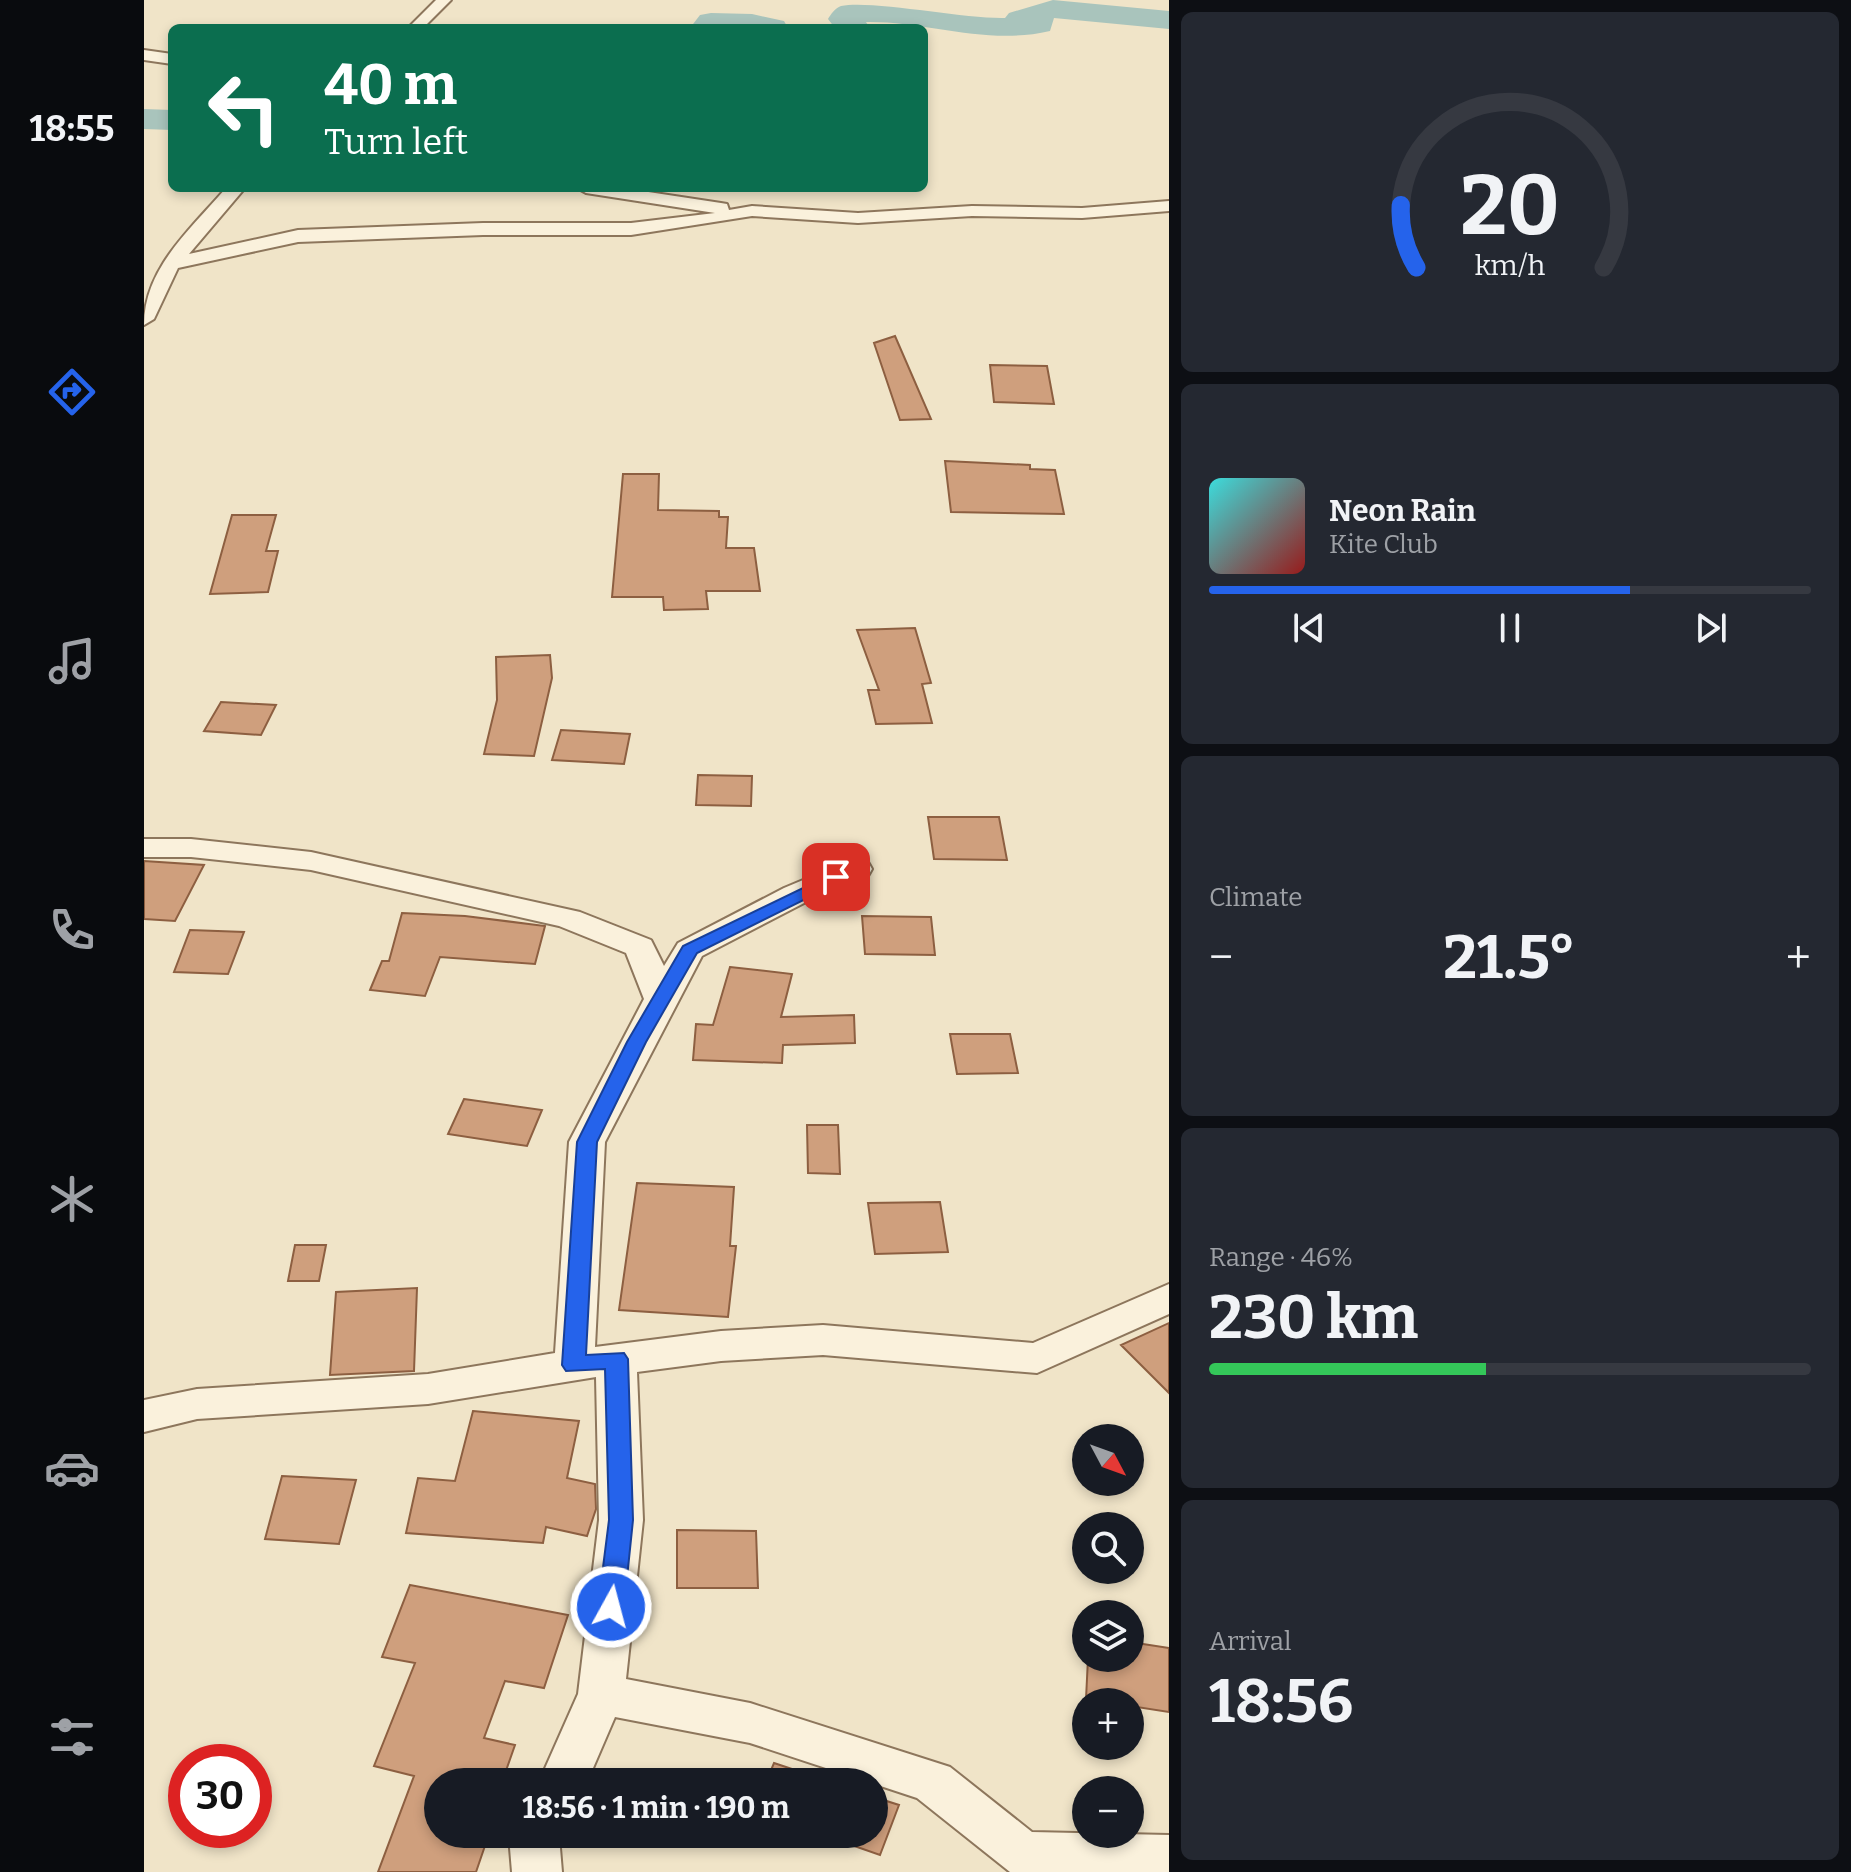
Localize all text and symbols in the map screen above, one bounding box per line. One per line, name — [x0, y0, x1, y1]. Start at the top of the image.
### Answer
text: 40 m — [324, 52, 457, 119]
icon: left — [192, 56, 296, 160]
text: 18:55 — [30, 107, 115, 151]
text: Turn left — [324, 120, 468, 164]
text: 20 — [1460, 156, 1560, 256]
text: km/h — [1475, 248, 1546, 283]
icon: directions — [44, 364, 100, 420]
text: Neon Rain — [1329, 493, 1476, 529]
text: Kite Club — [1329, 529, 1438, 560]
icon: previous — [1287, 606, 1331, 650]
icon: pause — [1488, 606, 1532, 650]
icon: next — [1689, 606, 1733, 650]
icon: music — [44, 633, 100, 689]
pin — [802, 843, 870, 911]
icon: arrive — [814, 855, 858, 899]
text: Climate — [1209, 882, 1303, 913]
icon: phone — [44, 902, 100, 958]
text: 21.5° — [1443, 922, 1576, 994]
text: − — [1209, 931, 1233, 984]
text: + — [1786, 931, 1811, 984]
icon: climate — [44, 1171, 100, 1227]
text: Range · 46% — [1209, 1242, 1353, 1273]
text: 230 km — [1209, 1282, 1418, 1354]
north arrow — [1072, 1424, 1144, 1496]
map controls — [1072, 1424, 1144, 1848]
icon: car — [44, 1440, 100, 1496]
button: search — [1072, 1512, 1144, 1584]
position arrow — [569, 1565, 653, 1649]
button: layers — [1072, 1600, 1144, 1672]
text: Arrival — [1209, 1626, 1291, 1657]
text: 18:56 — [1209, 1666, 1353, 1738]
button: + — [1072, 1688, 1144, 1760]
icon: filters — [44, 1709, 100, 1765]
speed limit sign: 30 — [168, 1744, 272, 1848]
button: − — [1072, 1776, 1144, 1848]
text: 18:56 · 1 min · 190 m — [522, 1790, 790, 1826]

